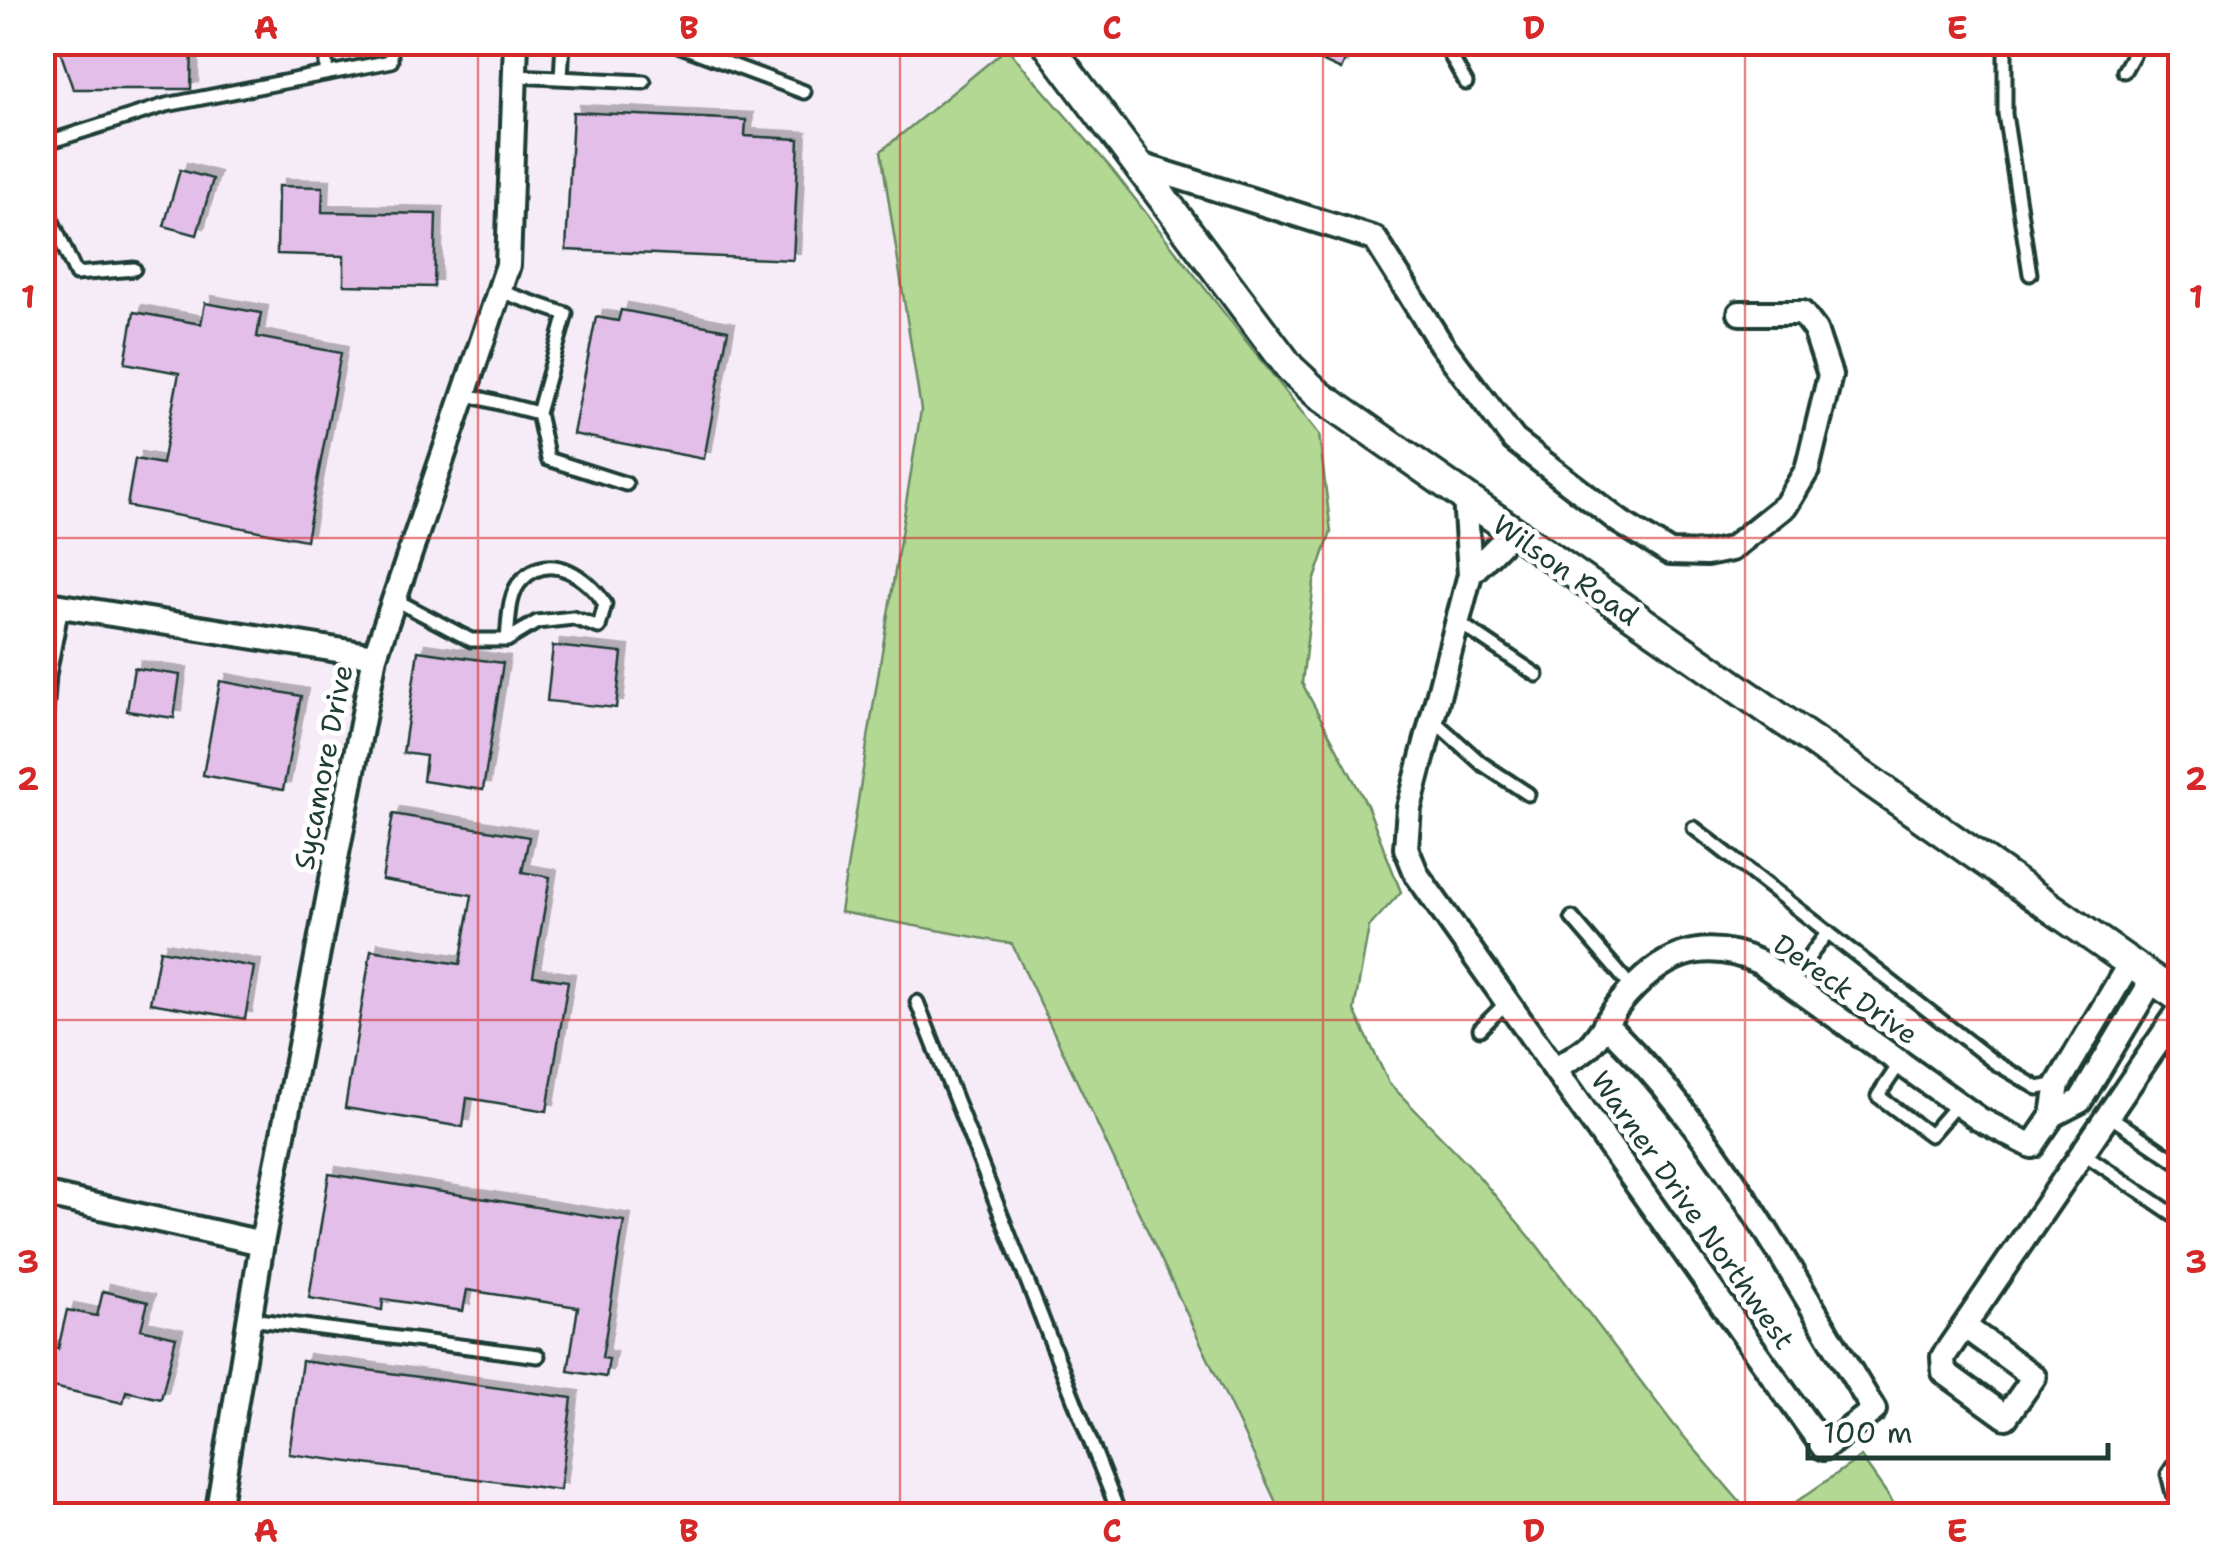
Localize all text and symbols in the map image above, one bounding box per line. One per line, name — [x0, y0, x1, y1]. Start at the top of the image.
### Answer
text: A — [254, 6, 278, 49]
text: B — [679, 6, 699, 49]
text: C — [1102, 6, 1122, 49]
text: D — [1523, 6, 1545, 49]
text: E — [1946, 6, 1968, 49]
text: 1 — [21, 275, 35, 318]
text: 1 — [2189, 275, 2203, 318]
street label: Wilson Road — [1485, 506, 1647, 634]
street label: Sycamore Drive — [284, 661, 362, 873]
text: 2 — [17, 757, 39, 800]
text: 2 — [2185, 757, 2207, 800]
street label: Dereck Drive — [1766, 925, 1926, 1053]
street label: Warner Drive Northwest — [1582, 1063, 1804, 1357]
text: 3 — [17, 1240, 39, 1283]
text: 3 — [2185, 1240, 2207, 1283]
scale bar — [1808, 1398, 2108, 1460]
text: 100 m — [1823, 1412, 1913, 1453]
text: A — [254, 1509, 278, 1552]
text: B — [679, 1509, 699, 1552]
text: C — [1102, 1509, 1122, 1552]
text: D — [1523, 1509, 1545, 1552]
text: E — [1946, 1509, 1968, 1552]

